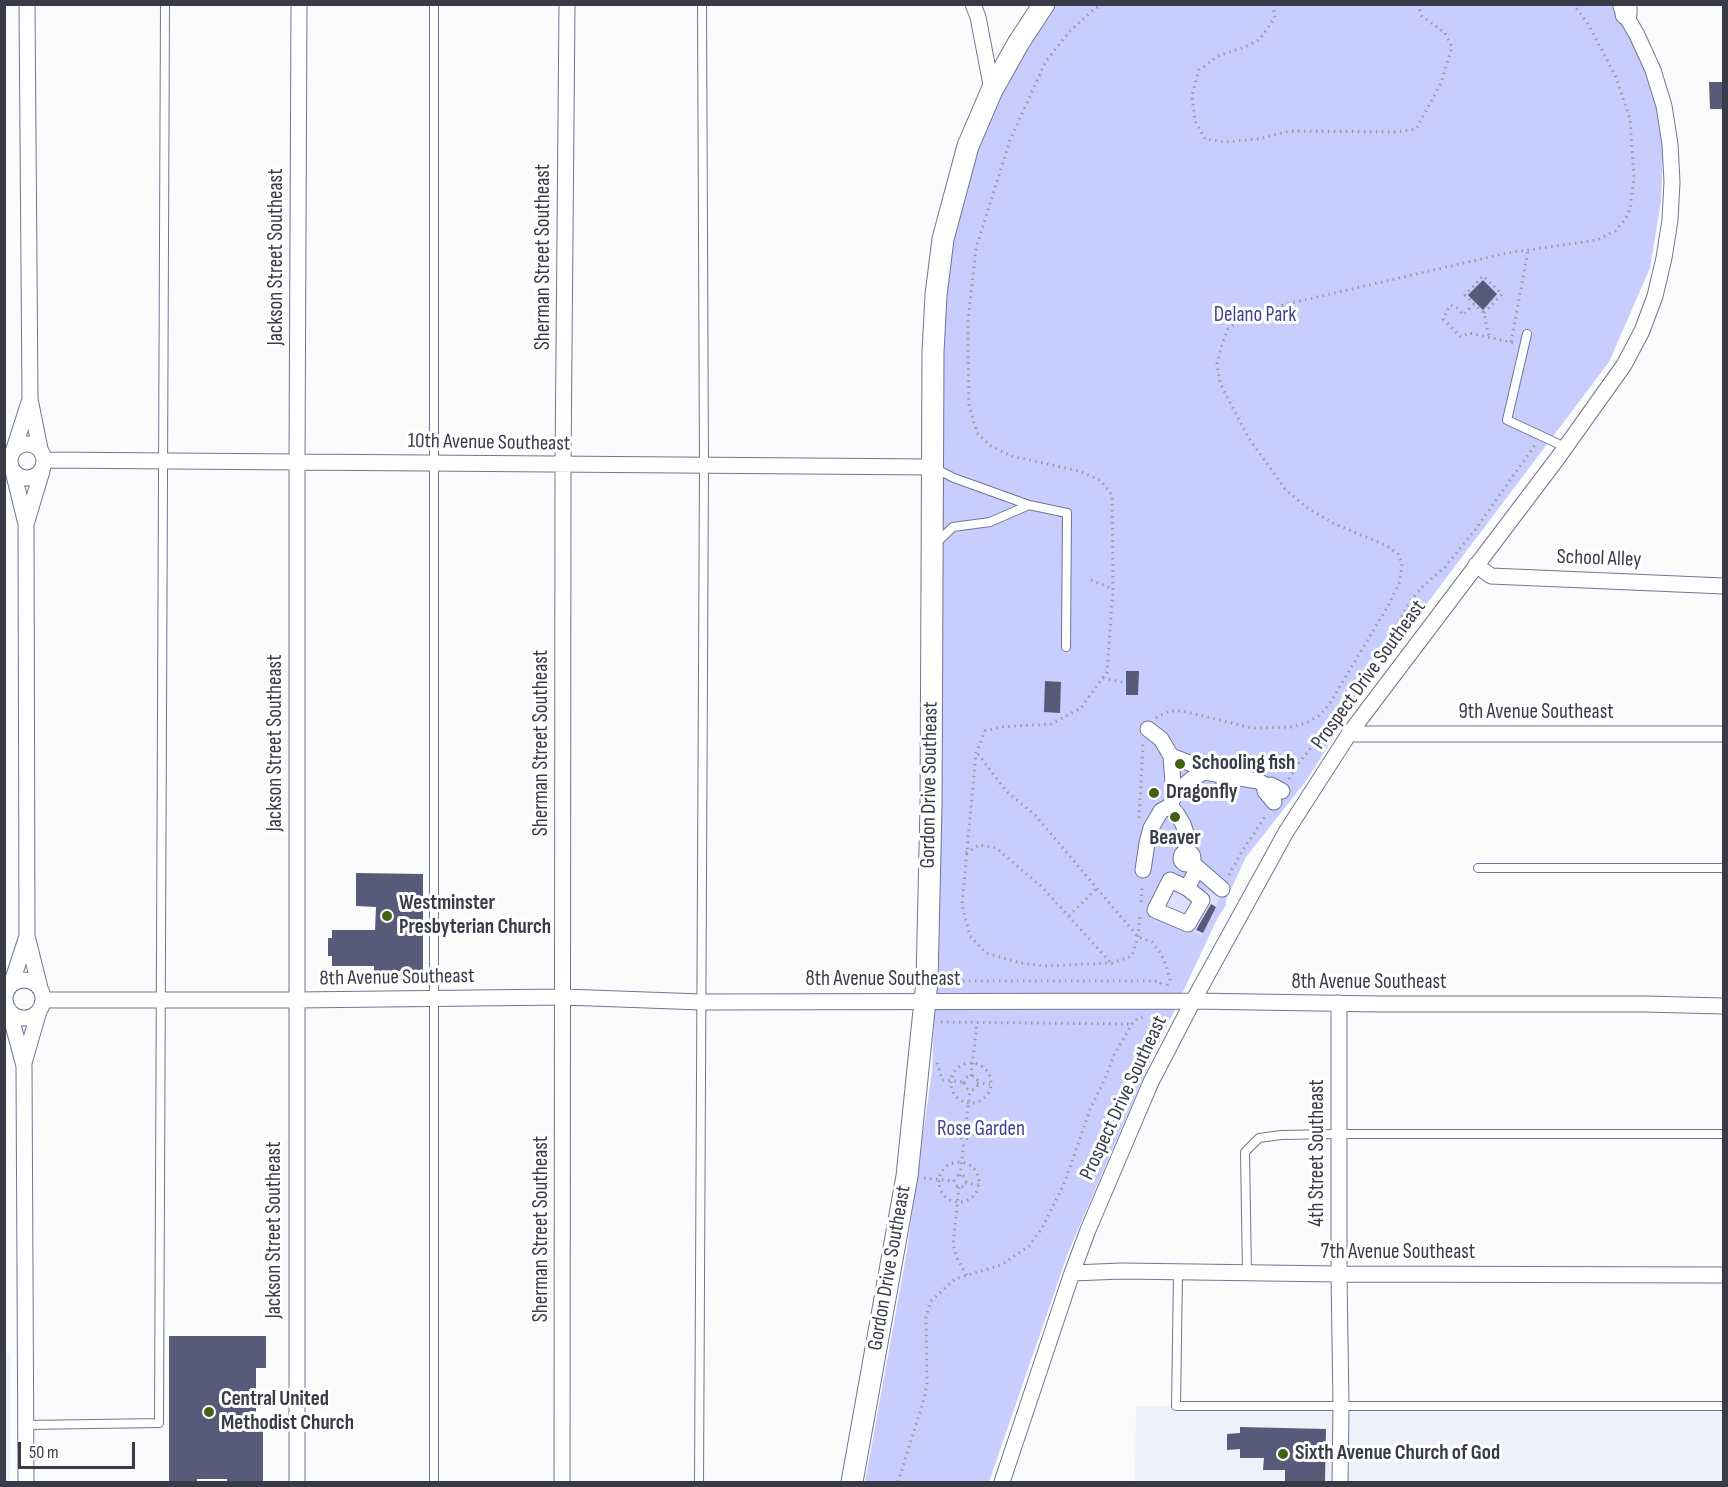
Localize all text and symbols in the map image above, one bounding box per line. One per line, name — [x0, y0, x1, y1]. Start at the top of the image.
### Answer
street label: Sherman Street Southeast — [531, 164, 557, 350]
street label: Jackson Street Southeast — [264, 168, 290, 346]
park label: Delano Park — [1214, 303, 1296, 329]
street label: 10th Avenue Southeast — [408, 429, 570, 457]
street label: School Alley — [1556, 545, 1642, 573]
street label: Prospect Drive Southeast — [1306, 595, 1432, 755]
street label: Sherman Street Southeast — [529, 650, 555, 836]
street label: Jackson Street Southeast — [263, 654, 289, 832]
street label: 9th Avenue Southeast — [1458, 700, 1614, 726]
street label: Gordon Drive Southeast — [916, 701, 944, 869]
place label: Schooling fish — [1192, 751, 1295, 777]
marker: Schooling fish — [1173, 757, 1187, 771]
place label: Dragonfly — [1166, 780, 1237, 806]
marker: Dragonfly — [1147, 786, 1161, 800]
marker: Beaver — [1168, 810, 1182, 824]
place label: Beaver — [1149, 826, 1201, 852]
place label: Westminster Presbyterian Church — [399, 891, 551, 941]
marker: Westminster Presbyterian Church — [380, 909, 394, 923]
street label: 8th Avenue Southeast — [319, 964, 475, 992]
street label: 8th Avenue Southeast — [806, 967, 960, 993]
street label: 8th Avenue Southeast — [1292, 970, 1446, 996]
street label: Prospect Drive Southeast — [1075, 1012, 1173, 1184]
street label: 4th Street Southeast — [1305, 1079, 1331, 1227]
park label: Rose Garden — [937, 1117, 1025, 1143]
street label: Sherman Street Southeast — [529, 1136, 555, 1322]
street label: Jackson Street Southeast — [262, 1141, 288, 1319]
street label: Gordon Drive Southeast — [863, 1184, 917, 1352]
street label: 7th Avenue Southeast — [1321, 1240, 1475, 1266]
place label: Central United Methodist Church — [221, 1387, 354, 1437]
marker: Central United Methodist Church — [202, 1405, 216, 1419]
scale bar — [21, 1430, 138, 1468]
place label: Sixth Avenue Church of God — [1295, 1441, 1500, 1467]
text: 50 m — [29, 1442, 59, 1463]
marker: Sixth Avenue Church of God — [1276, 1447, 1290, 1461]

